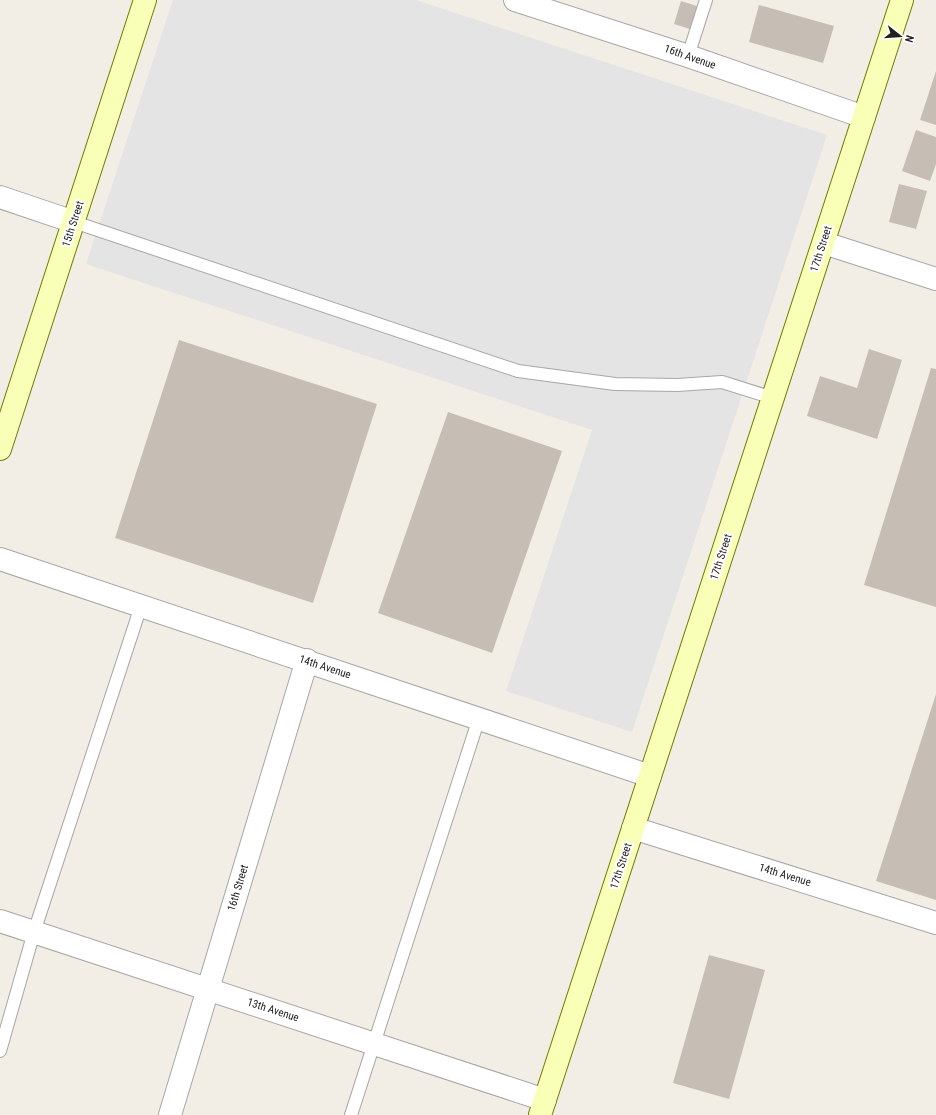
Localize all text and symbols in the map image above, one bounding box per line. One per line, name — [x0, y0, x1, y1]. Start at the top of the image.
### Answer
north arrow — [880, 16, 920, 56]
text: N — [902, 34, 916, 44]
street label: 16th Avenue — [663, 42, 717, 72]
street label: 15th Street — [59, 199, 87, 249]
street label: 17th Street — [807, 224, 835, 274]
street label: 17th Street — [707, 532, 735, 582]
street label: 14th Avenue — [297, 653, 353, 681]
street label: 17th Street — [607, 841, 635, 891]
street label: 14th Avenue — [757, 861, 813, 889]
street label: 16th Street — [225, 863, 251, 913]
street label: 13th Avenue — [245, 996, 301, 1024]

